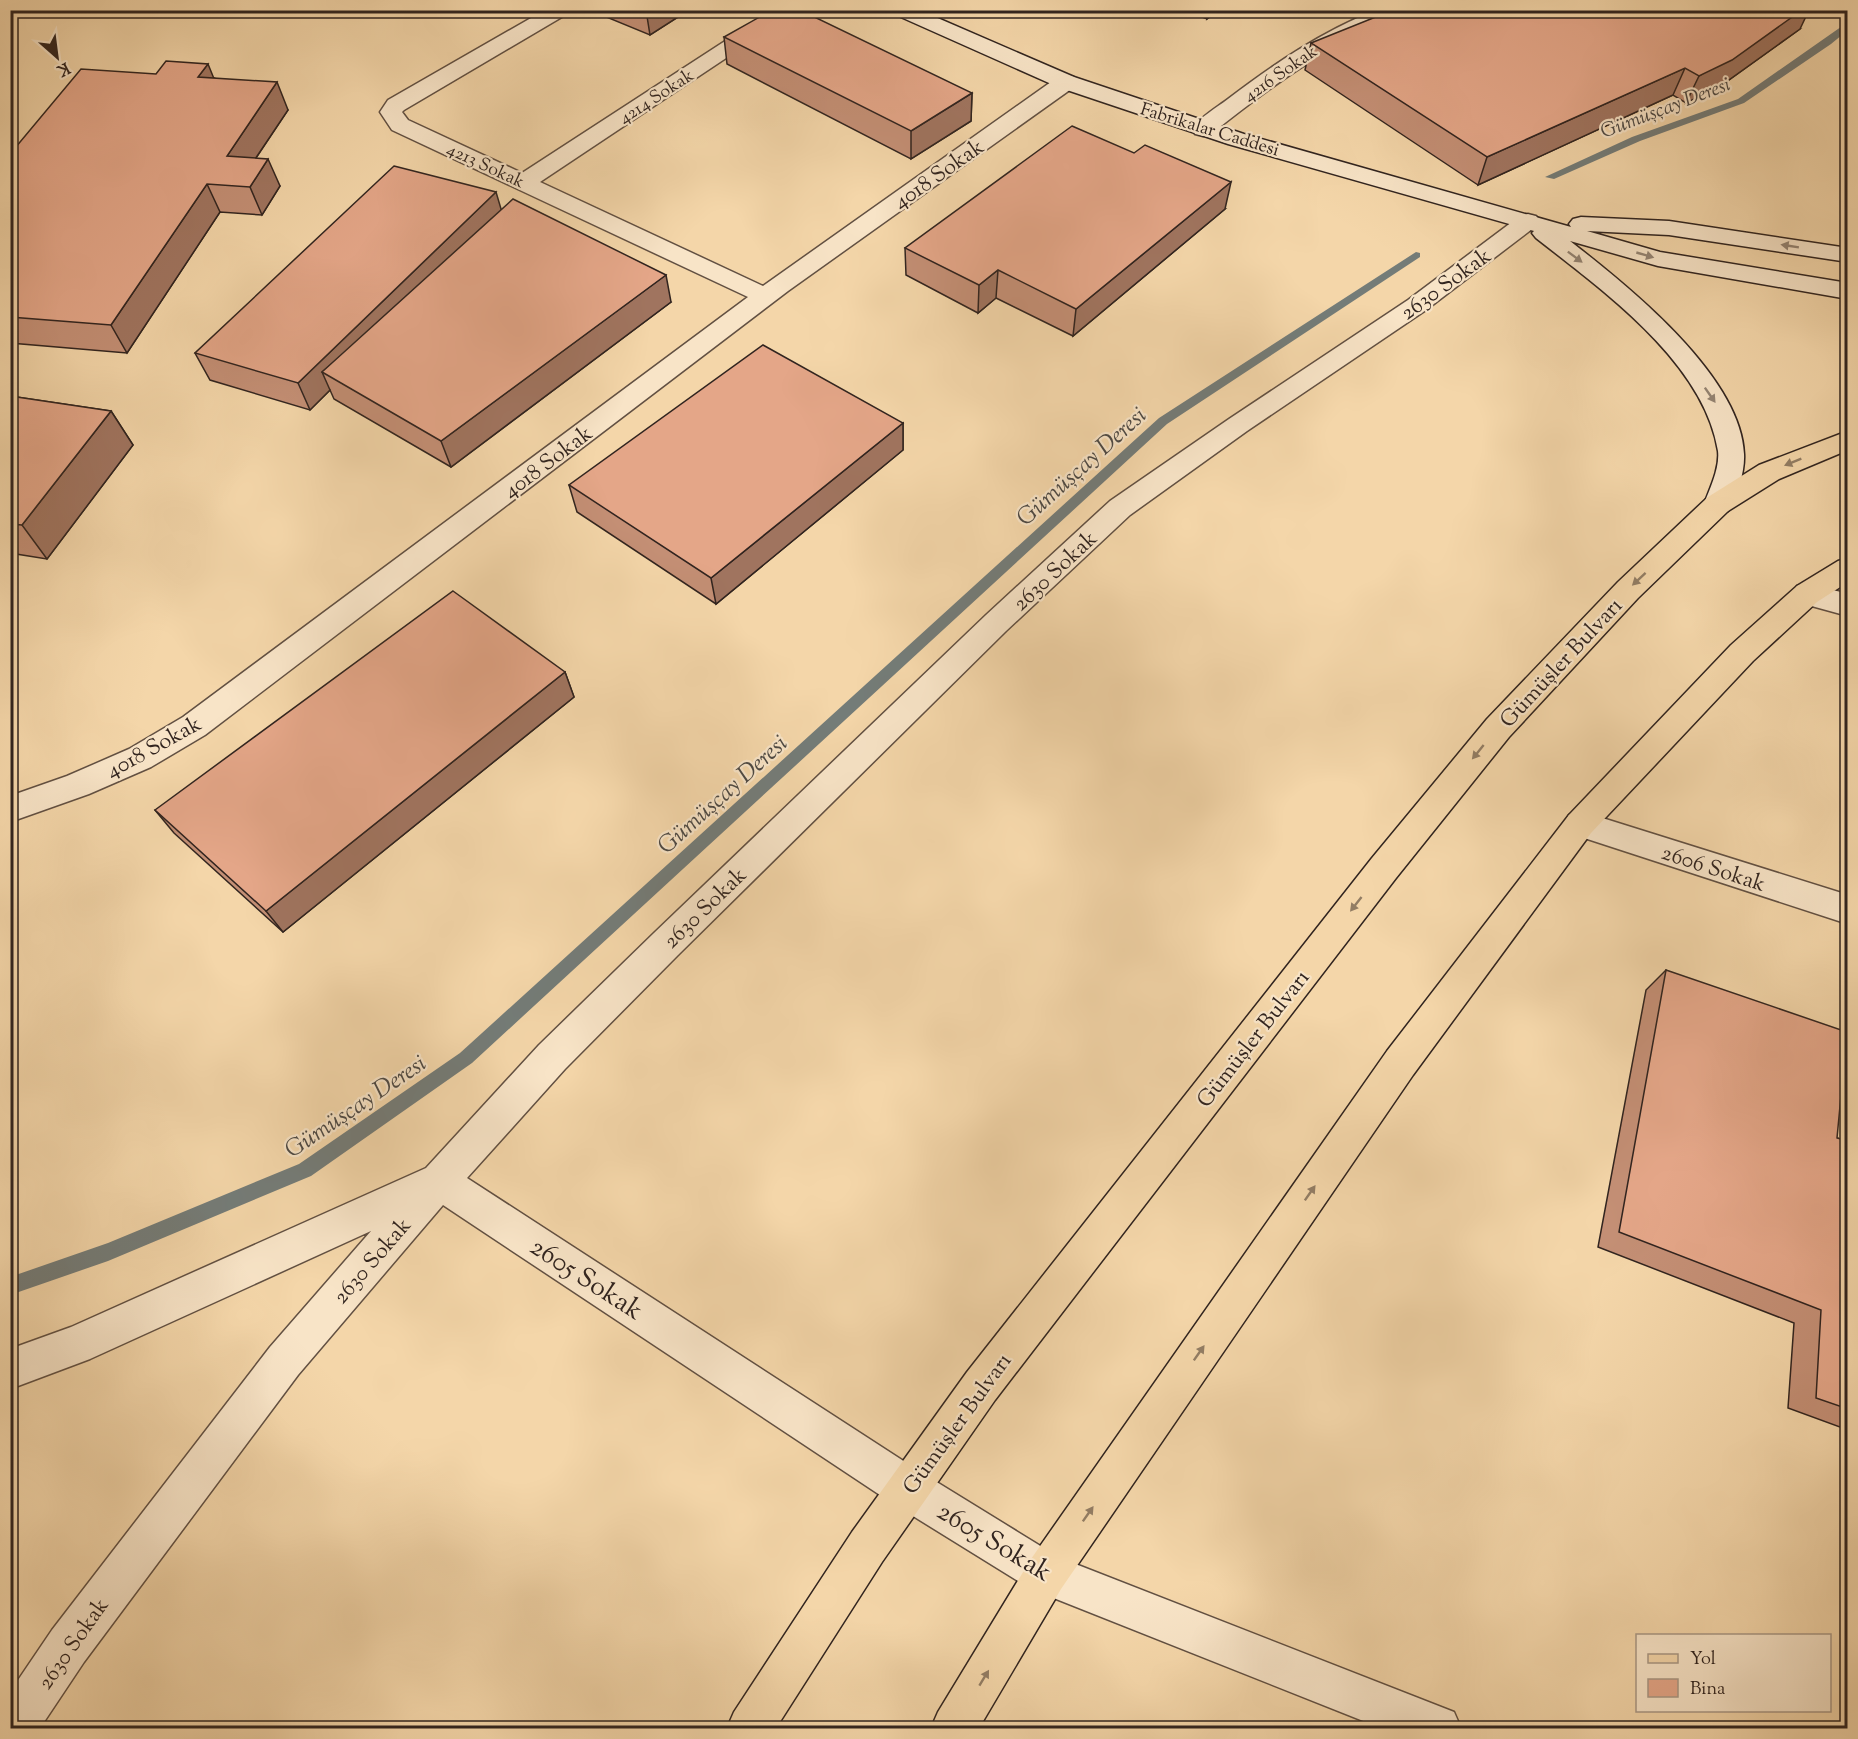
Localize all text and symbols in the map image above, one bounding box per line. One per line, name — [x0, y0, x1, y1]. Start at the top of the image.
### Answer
north arrow — [27, 27, 87, 87]
street label: 4216 Sokak — [1239, 40, 1323, 110]
text: K — [52, 55, 73, 81]
street label: 4214 Sokak — [614, 64, 700, 132]
water label: Gümüşçay Deresi — [1597, 71, 1735, 147]
street label: Fabrikalar Caddesi — [1137, 97, 1282, 164]
street label: 4018 Sokak — [888, 132, 992, 219]
street label: 4213 Sokak — [442, 137, 528, 196]
street label: 2630 Sokak — [1395, 242, 1499, 329]
one-way arrow — [1780, 242, 1799, 251]
one-way arrow — [1567, 250, 1582, 262]
one-way arrow — [1636, 251, 1654, 260]
one-way arrow — [1704, 387, 1715, 403]
water label: Gümüşçay Deresi — [1010, 400, 1155, 535]
street label: 4018 Sokak — [497, 419, 600, 508]
one-way arrow — [1784, 457, 1802, 467]
street label: 2630 Sokak — [1007, 525, 1106, 620]
one-way arrow — [1632, 572, 1647, 586]
street label: Gümüşler Bulvarı — [1493, 592, 1631, 736]
street label: 4018 Sokak — [101, 709, 208, 788]
water label: Gümüşçay Deresi — [651, 728, 796, 863]
one-way arrow — [1471, 744, 1484, 760]
street label: 2606 Sokak — [1657, 838, 1769, 902]
street label: 2630 Sokak — [657, 861, 755, 957]
one-way arrow — [1349, 896, 1362, 912]
street label: Gümüşler Bulvarı — [1190, 964, 1318, 1116]
water label: Gümüşçay Deresi — [279, 1048, 434, 1168]
one-way arrow — [1304, 1185, 1315, 1201]
street label: 2630 Sokak — [327, 1212, 420, 1312]
street label: 2605 Sokak — [521, 1229, 650, 1331]
one-way arrow — [1193, 1346, 1205, 1362]
street label: Gümüşler Bulvarı — [896, 1348, 1021, 1502]
street label: 2605 Sokak — [929, 1493, 1059, 1593]
one-way arrow — [1082, 1506, 1094, 1522]
street label: 2630 Sokak — [31, 1592, 118, 1697]
legend — [1636, 1634, 1831, 1712]
text: Yol — [1690, 1647, 1716, 1673]
one-way arrow — [978, 1670, 989, 1686]
text: Bina — [1690, 1677, 1725, 1703]

